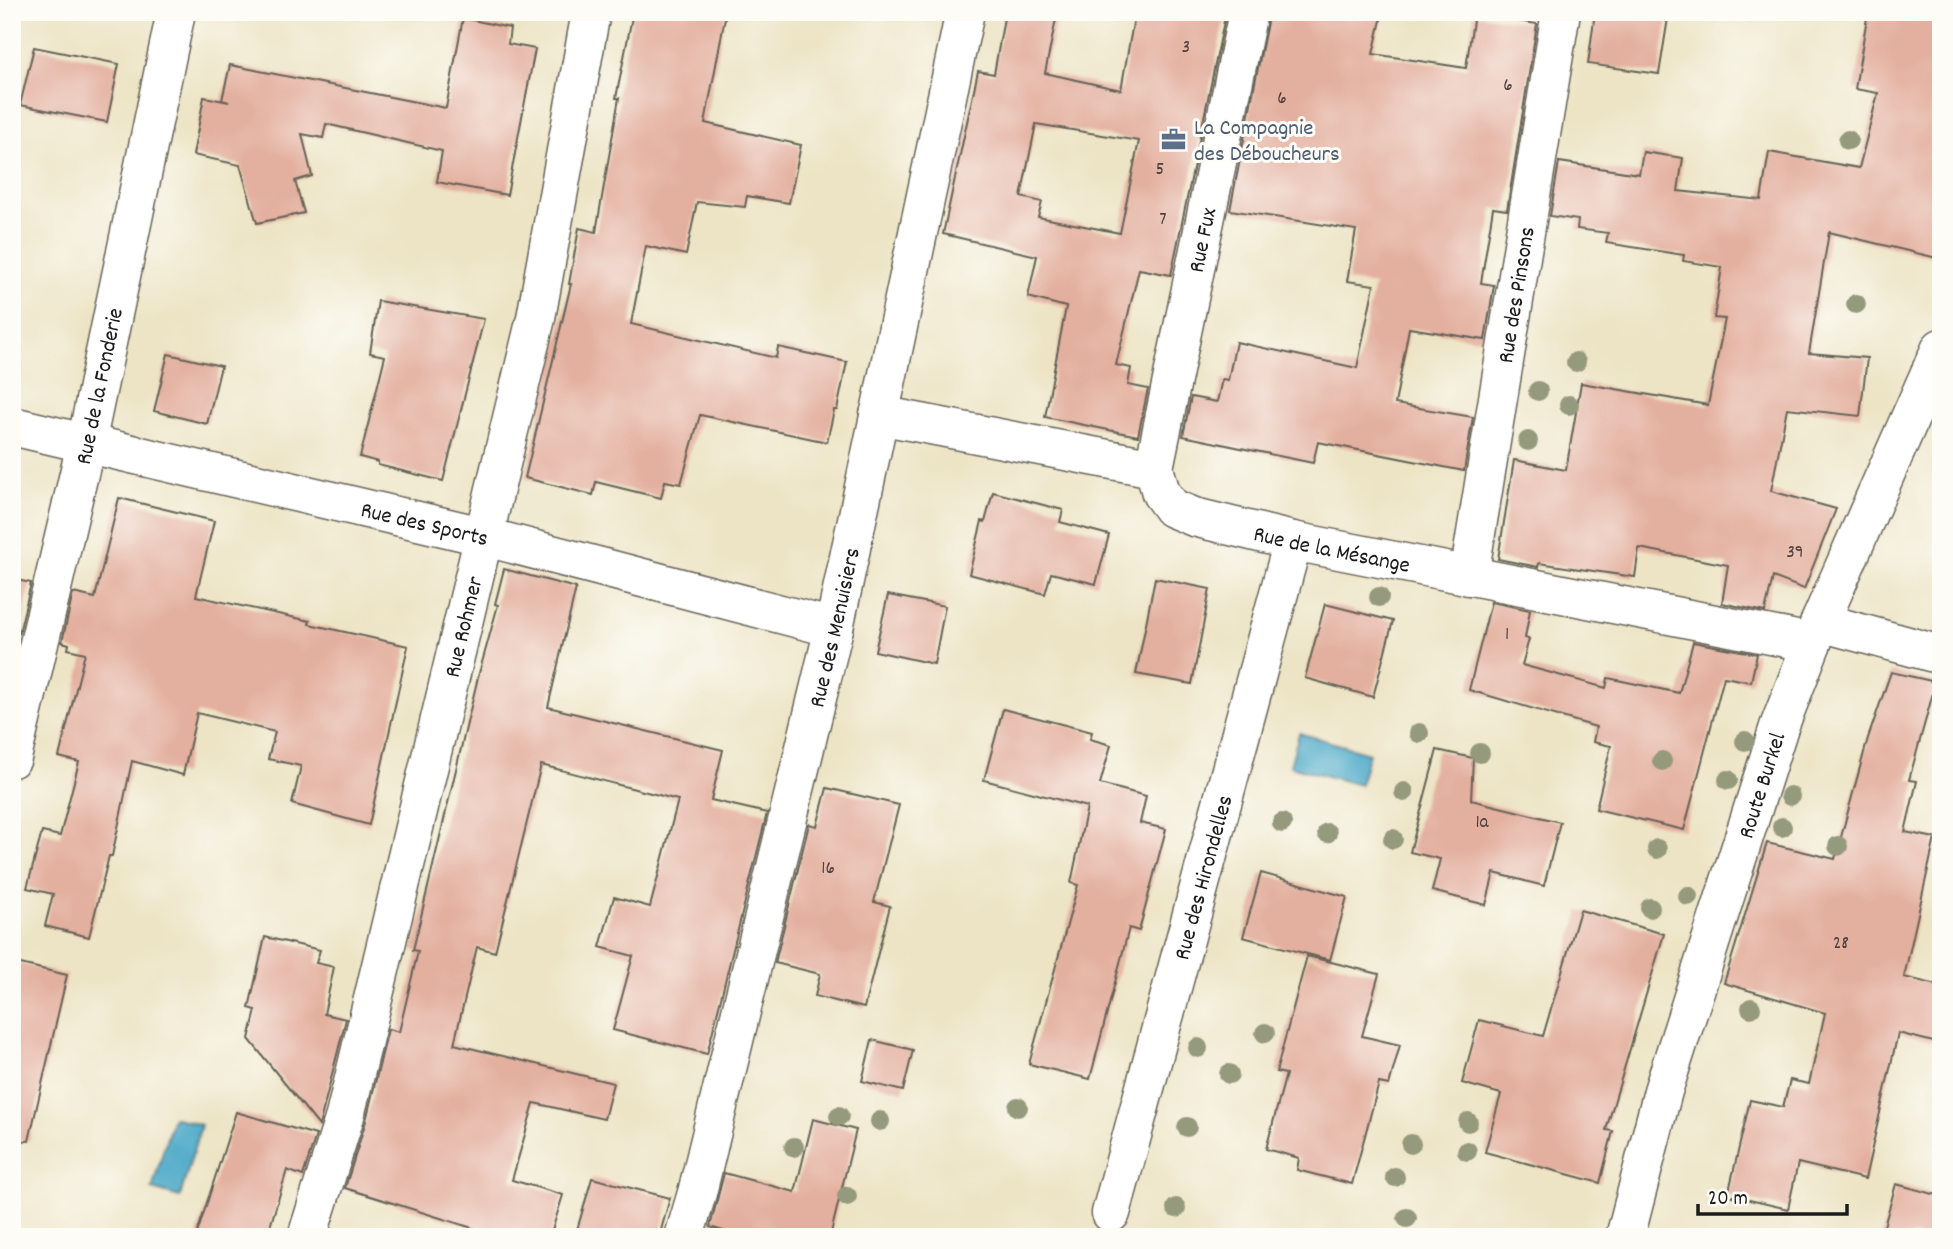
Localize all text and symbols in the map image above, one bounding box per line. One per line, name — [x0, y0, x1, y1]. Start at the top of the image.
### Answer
house number: 3 — [1182, 35, 1190, 62]
house number: 6 — [1503, 73, 1513, 100]
house number: 6 — [1277, 86, 1287, 113]
place label: La Compagnie des Déboucheurs — [1194, 113, 1340, 172]
office icon: La Compagnie des Déboucheurs — [1160, 125, 1188, 153]
house number: 5 — [1156, 157, 1164, 184]
street label: Rue Fux — [1182, 205, 1227, 276]
house number: 7 — [1159, 207, 1167, 234]
street label: Rue des Pinsons — [1491, 225, 1546, 366]
street label: Rue de la Fonderie — [69, 305, 134, 468]
street label: Rue des Sports — [357, 495, 491, 557]
street label: Rue de la Mésange — [1250, 519, 1413, 584]
house number: 39 — [1786, 540, 1804, 567]
street label: Rue des Menuisiers — [802, 545, 871, 711]
street label: Rue Rohmer — [437, 573, 494, 681]
house number: 1 — [1505, 622, 1509, 649]
street label: Route Burkel — [1731, 728, 1796, 843]
street label: Rue des Hirondelles — [1167, 792, 1243, 964]
house number: 1a — [1475, 810, 1490, 837]
house number: 16 — [821, 856, 835, 883]
house number: 28 — [1833, 931, 1849, 958]
scale bar — [1698, 1172, 1846, 1216]
text: 20 m — [1708, 1185, 1748, 1215]

